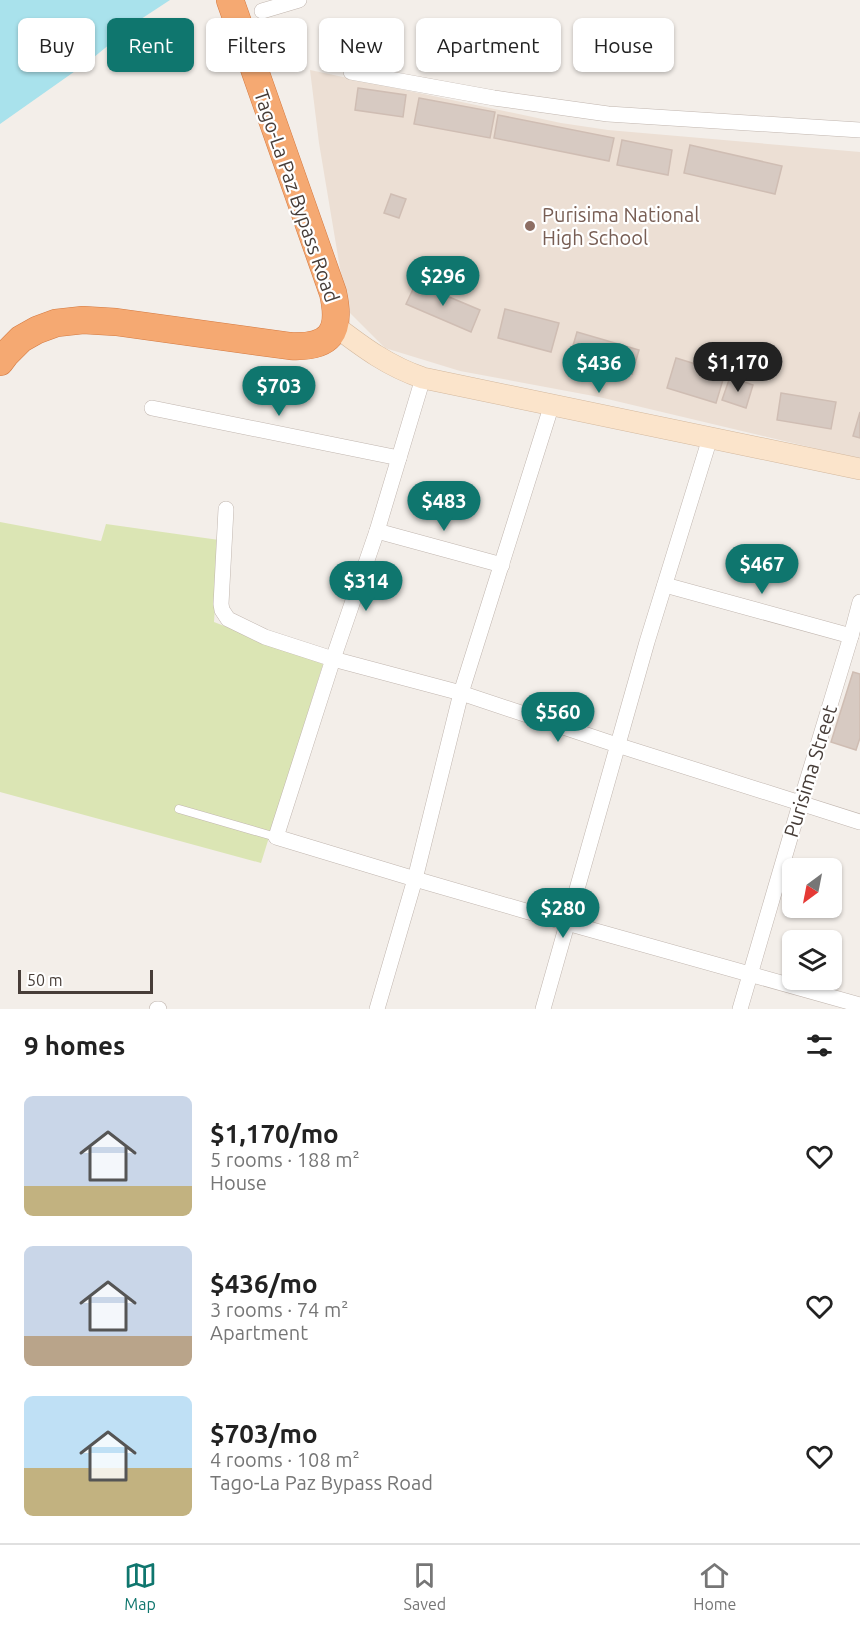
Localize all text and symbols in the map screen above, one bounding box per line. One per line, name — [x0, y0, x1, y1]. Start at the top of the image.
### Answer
chip: Buy — [18, 18, 95, 72]
chip: Rent — [107, 18, 194, 72]
chip: Filters — [206, 18, 307, 72]
chip: New — [319, 18, 404, 72]
chip: Apartment — [416, 18, 561, 72]
chip: House — [573, 18, 674, 72]
street label: Tago-La Paz Bypass Road — [250, 87, 344, 305]
place label: Purisima National High School — [542, 203, 699, 249]
marker: Purisima National High School — [523, 219, 537, 233]
pin: $296 — [407, 256, 479, 307]
text: $296 — [420, 264, 466, 287]
pin: $1,170 — [689, 342, 787, 393]
pin: $436 — [563, 343, 635, 394]
text: $1,170 — [707, 350, 769, 373]
text: $436 — [576, 351, 622, 374]
pin: $703 — [243, 366, 315, 417]
text: $703 — [256, 374, 302, 397]
pin: $483 — [408, 481, 480, 532]
text: $483 — [421, 489, 467, 512]
pin: $467 — [726, 544, 798, 595]
text: $467 — [739, 552, 785, 575]
pin: $314 — [330, 561, 402, 612]
text: $314 — [343, 569, 389, 592]
pin: $560 — [522, 692, 594, 743]
text: $560 — [535, 700, 581, 723]
street label: Purisima Street — [779, 702, 841, 840]
north arrow — [782, 858, 842, 918]
map controls — [782, 858, 842, 990]
pin: $280 — [527, 888, 599, 939]
text: $280 — [540, 896, 586, 919]
button: layers — [782, 930, 842, 990]
scale bar — [18, 967, 153, 995]
text: 50 m — [27, 971, 63, 989]
icon: filters — [803, 1029, 836, 1062]
text: 9 homes — [24, 1031, 125, 1060]
text: $1,170/mo — [210, 1119, 339, 1148]
icon: home — [72, 1120, 144, 1192]
icon: heart — [803, 1140, 836, 1173]
text: 5 rooms · 188 m² — [210, 1148, 360, 1171]
text: House — [210, 1171, 267, 1194]
text: $436/mo — [210, 1269, 318, 1298]
icon: home — [72, 1270, 144, 1342]
icon: heart — [803, 1290, 836, 1323]
text: 3 rooms · 74 m² — [210, 1298, 348, 1321]
text: Apartment — [210, 1321, 308, 1344]
text: $703/mo — [210, 1419, 318, 1448]
icon: home — [72, 1420, 144, 1492]
icon: heart — [803, 1440, 836, 1473]
text: 4 rooms · 108 m² — [210, 1448, 360, 1471]
text: Tago-La Paz Bypass Road — [210, 1471, 433, 1494]
tab: Map — [124, 1559, 157, 1613]
tab: Saved — [404, 1559, 446, 1613]
tab: Home — [693, 1559, 736, 1613]

